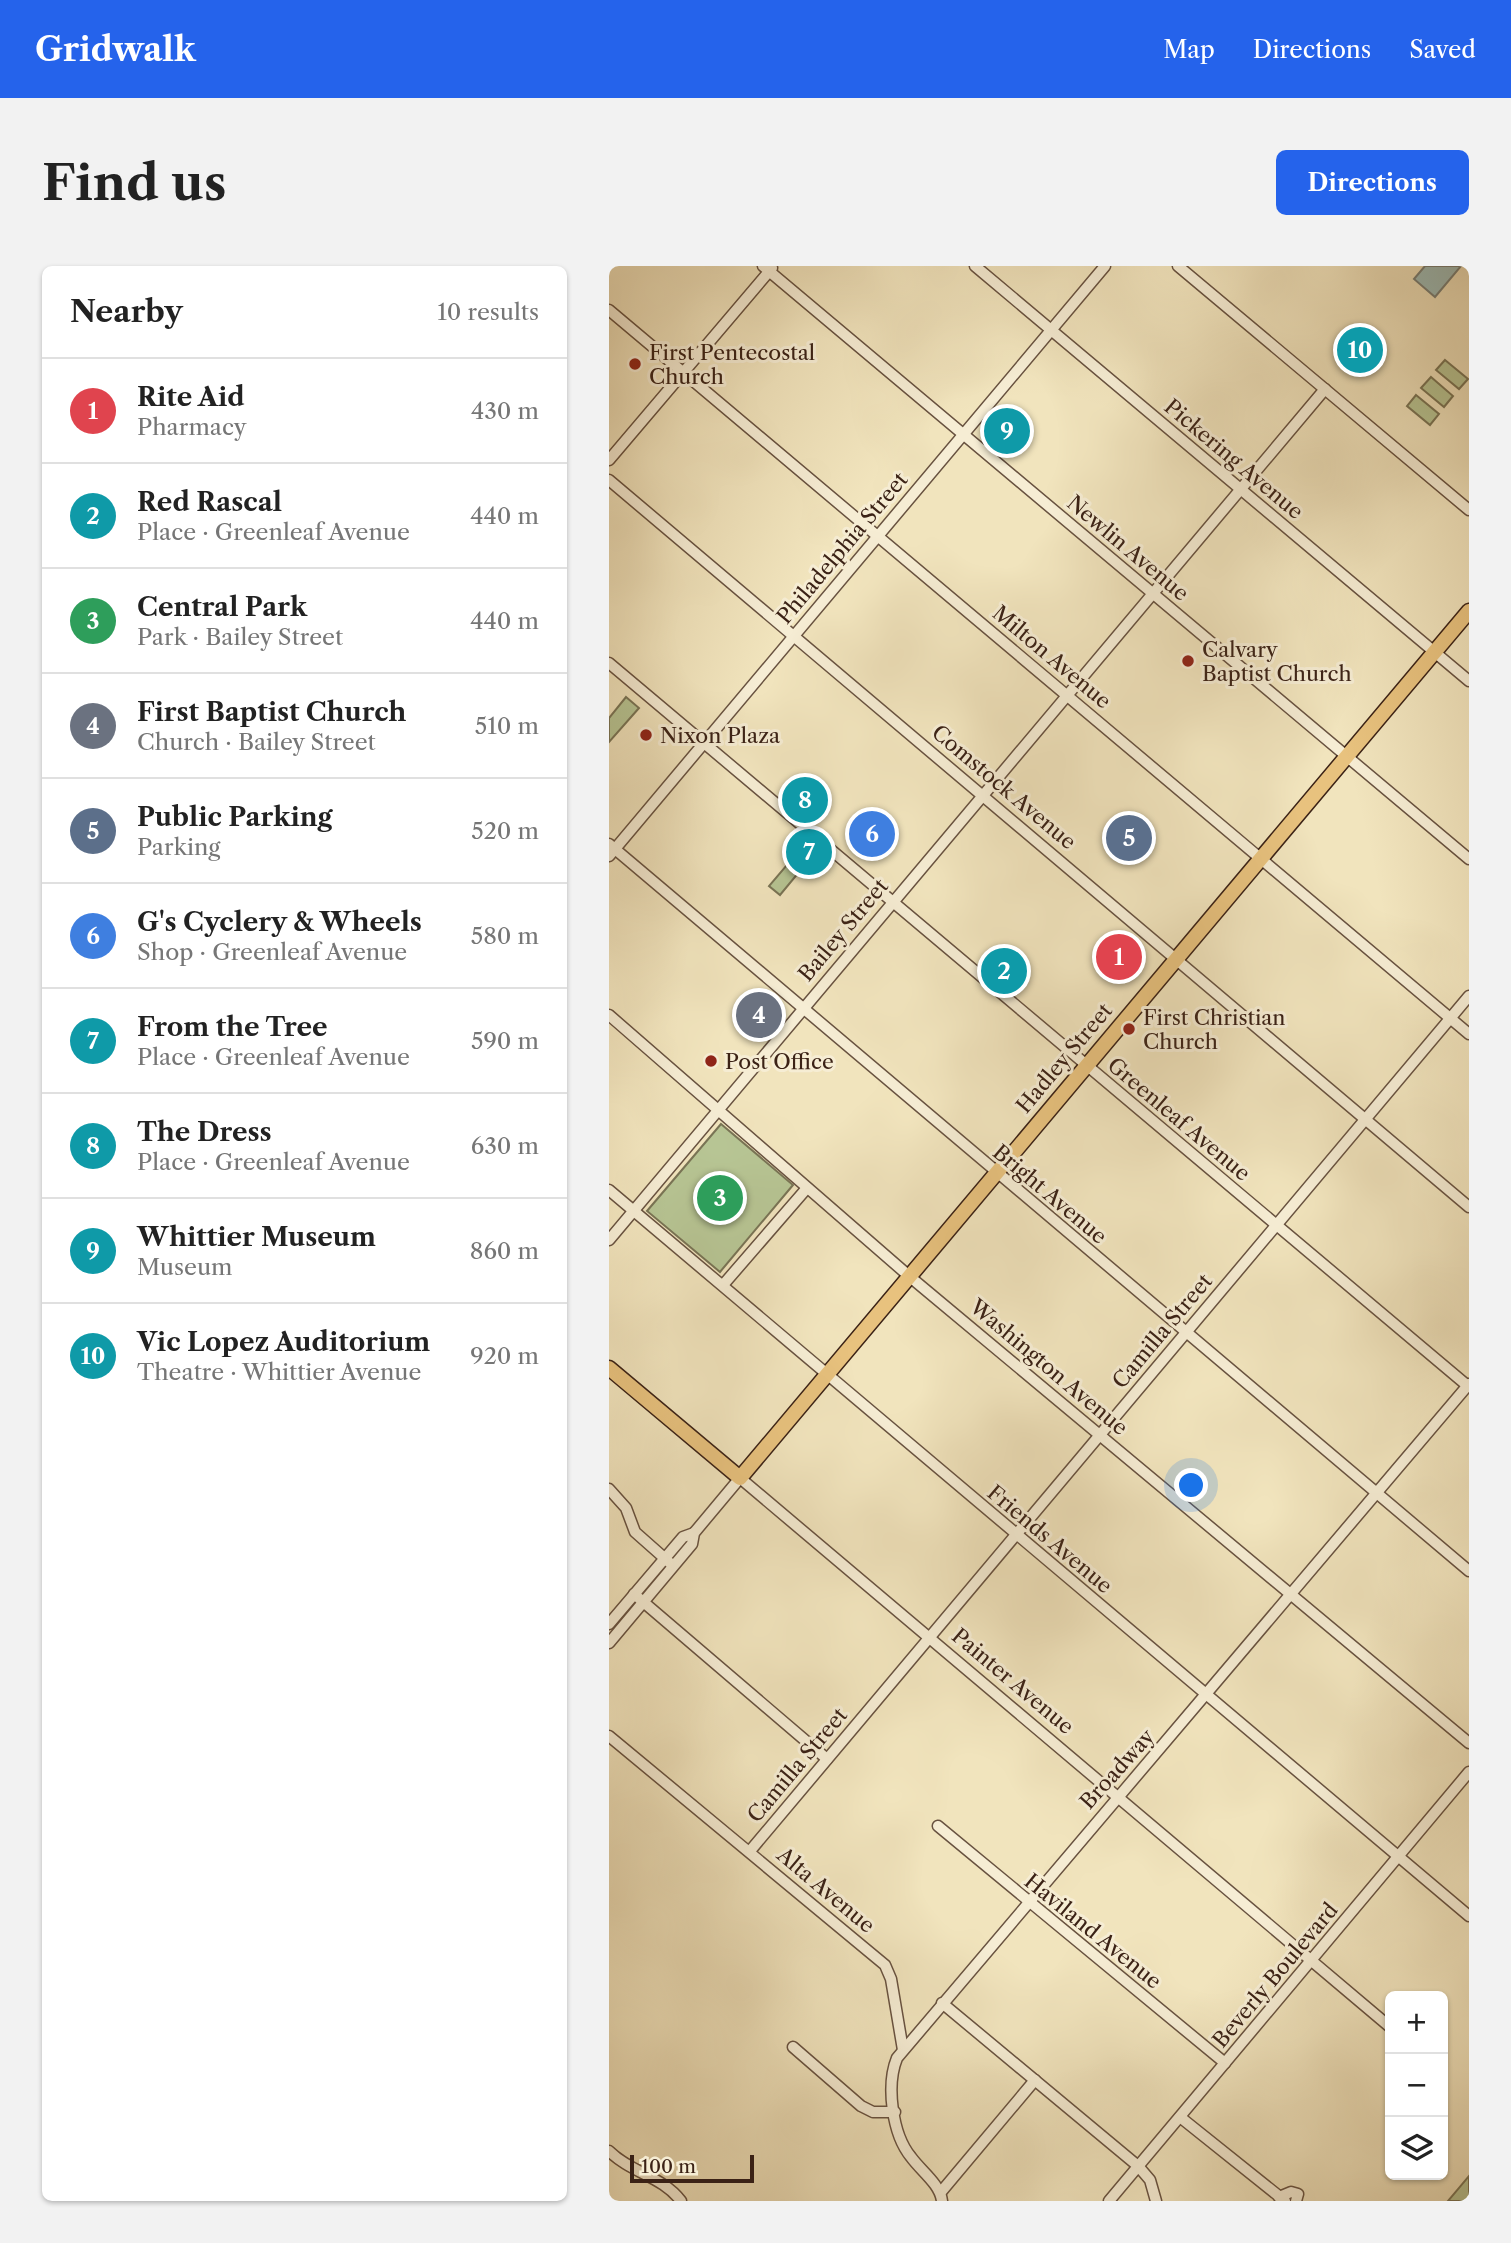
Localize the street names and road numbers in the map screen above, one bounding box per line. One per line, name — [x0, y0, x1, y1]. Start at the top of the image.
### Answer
street label: Pickering Avenue — [1160, 394, 1308, 524]
street label: Philadelphia Street — [771, 467, 913, 629]
street label: Newlin Avenue — [1062, 490, 1194, 606]
street label: Milton Avenue — [988, 600, 1116, 714]
street label: Comstock Avenue — [927, 720, 1081, 854]
street label: Bailey Street — [793, 873, 893, 986]
street label: Hadley Street — [1011, 998, 1117, 1118]
street label: Greenleaf Avenue — [1103, 1052, 1255, 1186]
street label: Bright Avenue — [988, 1139, 1112, 1249]
street label: Camilla Street — [1107, 1268, 1217, 1393]
street label: Washington Avenue — [964, 1293, 1133, 1440]
street label: Friends Avenue — [983, 1480, 1117, 1598]
street label: Painter Avenue — [947, 1623, 1079, 1739]
street label: Camilla Street — [742, 1702, 852, 1827]
street label: Broadway — [1075, 1724, 1160, 1814]
street label: Alta Avenue — [771, 1841, 880, 1938]
street label: Haviland Avenue — [1020, 1868, 1166, 1994]
street label: Beverly Boulevard — [1207, 1897, 1343, 2053]

